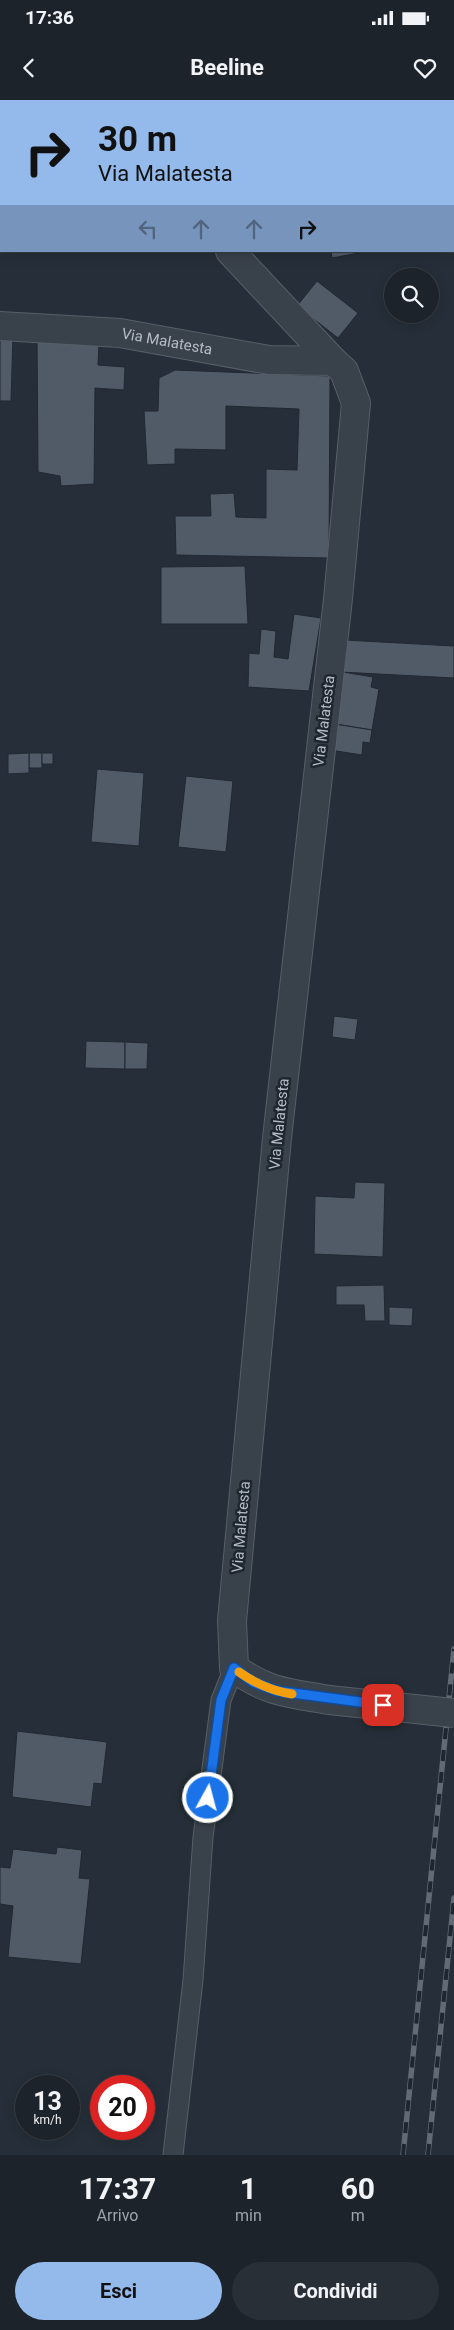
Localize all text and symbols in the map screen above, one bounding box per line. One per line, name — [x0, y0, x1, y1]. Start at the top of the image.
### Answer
text: 17:36 — [25, 6, 74, 29]
icon: back — [15, 54, 43, 82]
icon: heart — [411, 54, 439, 82]
text: Beeline — [190, 55, 264, 80]
text: 30 m — [98, 119, 177, 160]
icon: right — [15, 120, 80, 185]
text: Via Malatesta — [98, 161, 233, 186]
icon: left — [134, 215, 162, 243]
icon: ahead — [187, 215, 215, 243]
icon: ahead — [240, 215, 268, 243]
icon: right — [293, 215, 321, 243]
map controls — [384, 268, 439, 323]
button: search — [384, 268, 439, 323]
street label: Via Malatesta — [120, 324, 214, 359]
street label: Via Malatesta — [309, 674, 339, 768]
street label: Via Malatesta — [265, 1077, 293, 1171]
street label: Via Malatesta — [228, 1480, 254, 1574]
pin — [362, 1684, 404, 1726]
icon: arrive — [369, 1691, 397, 1719]
position arrow — [181, 1771, 233, 1823]
speed limit sign: 20 — [90, 2075, 155, 2140]
text: 13 — [33, 2087, 62, 2116]
text: km/h — [33, 2113, 62, 2127]
text: 17:37 — [79, 2171, 156, 2206]
text: 1 — [240, 2171, 257, 2206]
text: 60 — [341, 2171, 375, 2206]
text: Arrivo — [97, 2206, 138, 2225]
text: min — [235, 2206, 262, 2225]
text: m — [351, 2206, 365, 2225]
button: Esci — [15, 2262, 222, 2320]
button: Condividi — [232, 2262, 439, 2320]

